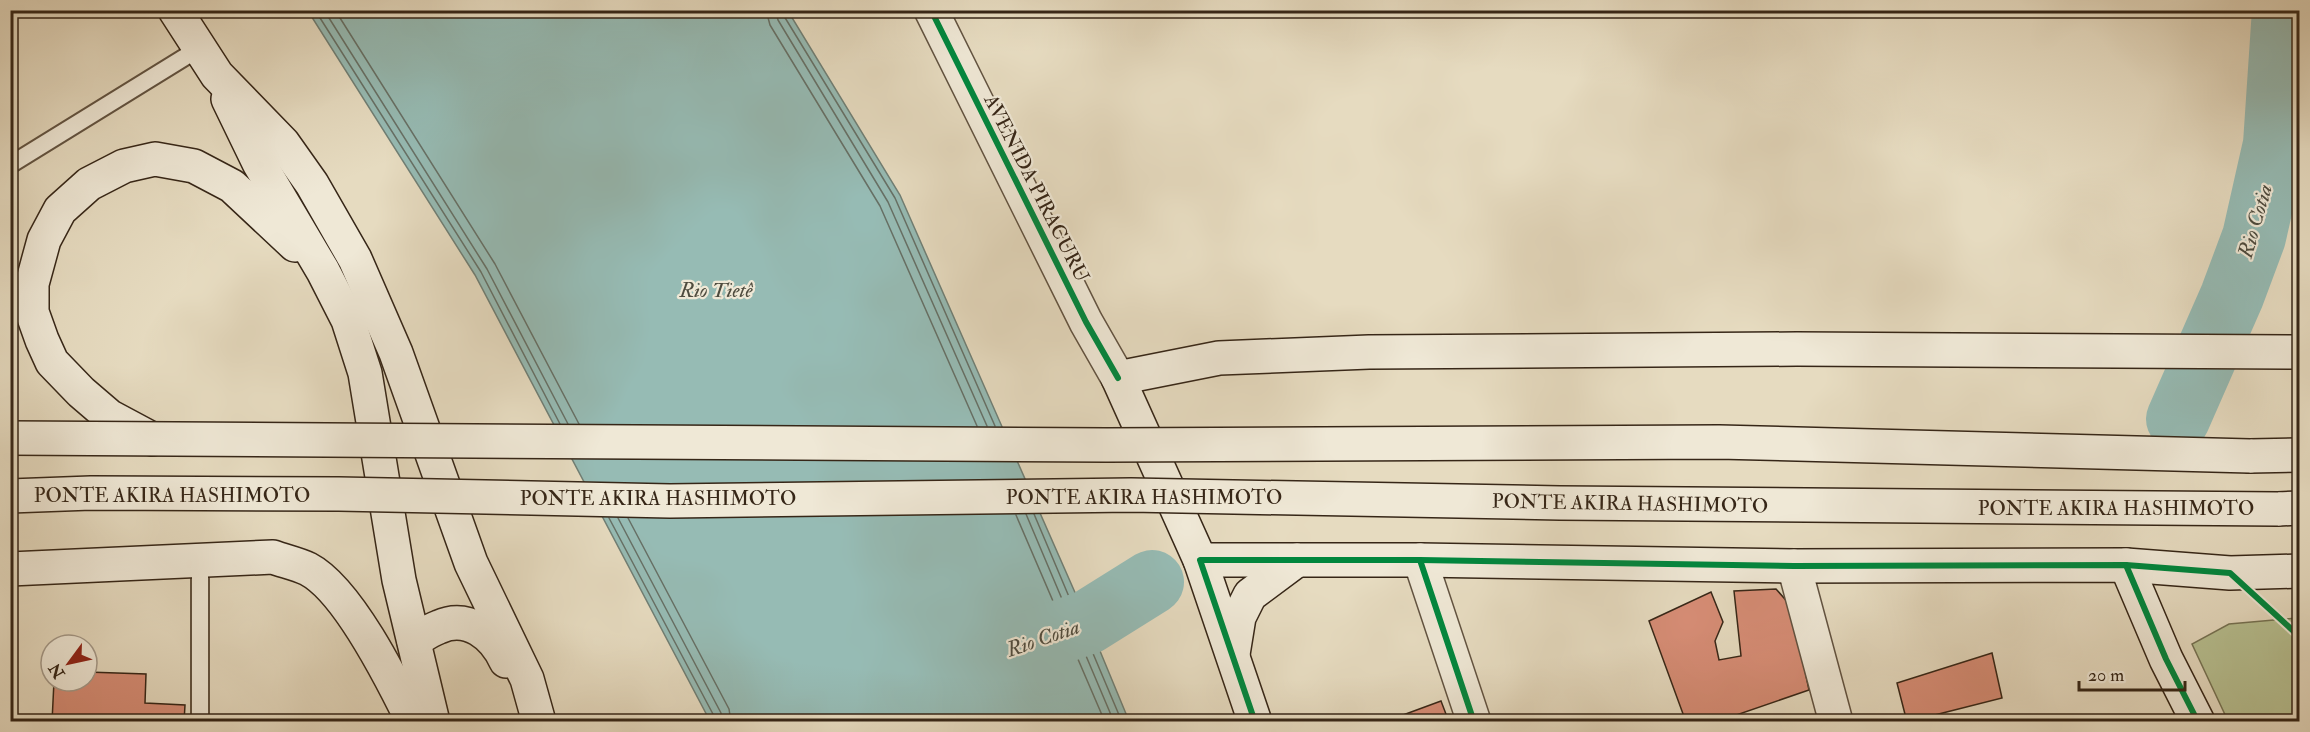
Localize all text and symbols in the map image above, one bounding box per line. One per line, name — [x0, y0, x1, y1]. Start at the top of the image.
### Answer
street label: AVENIDA PIRACURU — [978, 89, 1095, 287]
water label: Rio Cotia — [2232, 181, 2279, 262]
water label: Rio Tietê — [679, 277, 753, 304]
street label: PONTE AKIRA HASHIMOTO — [34, 483, 310, 508]
street label: PONTE AKIRA HASHIMOTO — [1006, 485, 1282, 510]
street label: PONTE AKIRA HASHIMOTO — [520, 486, 796, 511]
street label: PONTE AKIRA HASHIMOTO — [1492, 489, 1768, 518]
street label: PONTE AKIRA HASHIMOTO — [1978, 496, 2254, 521]
water label: Rio Cotia — [1002, 613, 1084, 664]
north arrow — [39, 633, 99, 693]
scale bar — [2079, 654, 2186, 692]
text: N — [45, 659, 70, 683]
text: 20 m — [2088, 664, 2124, 687]

